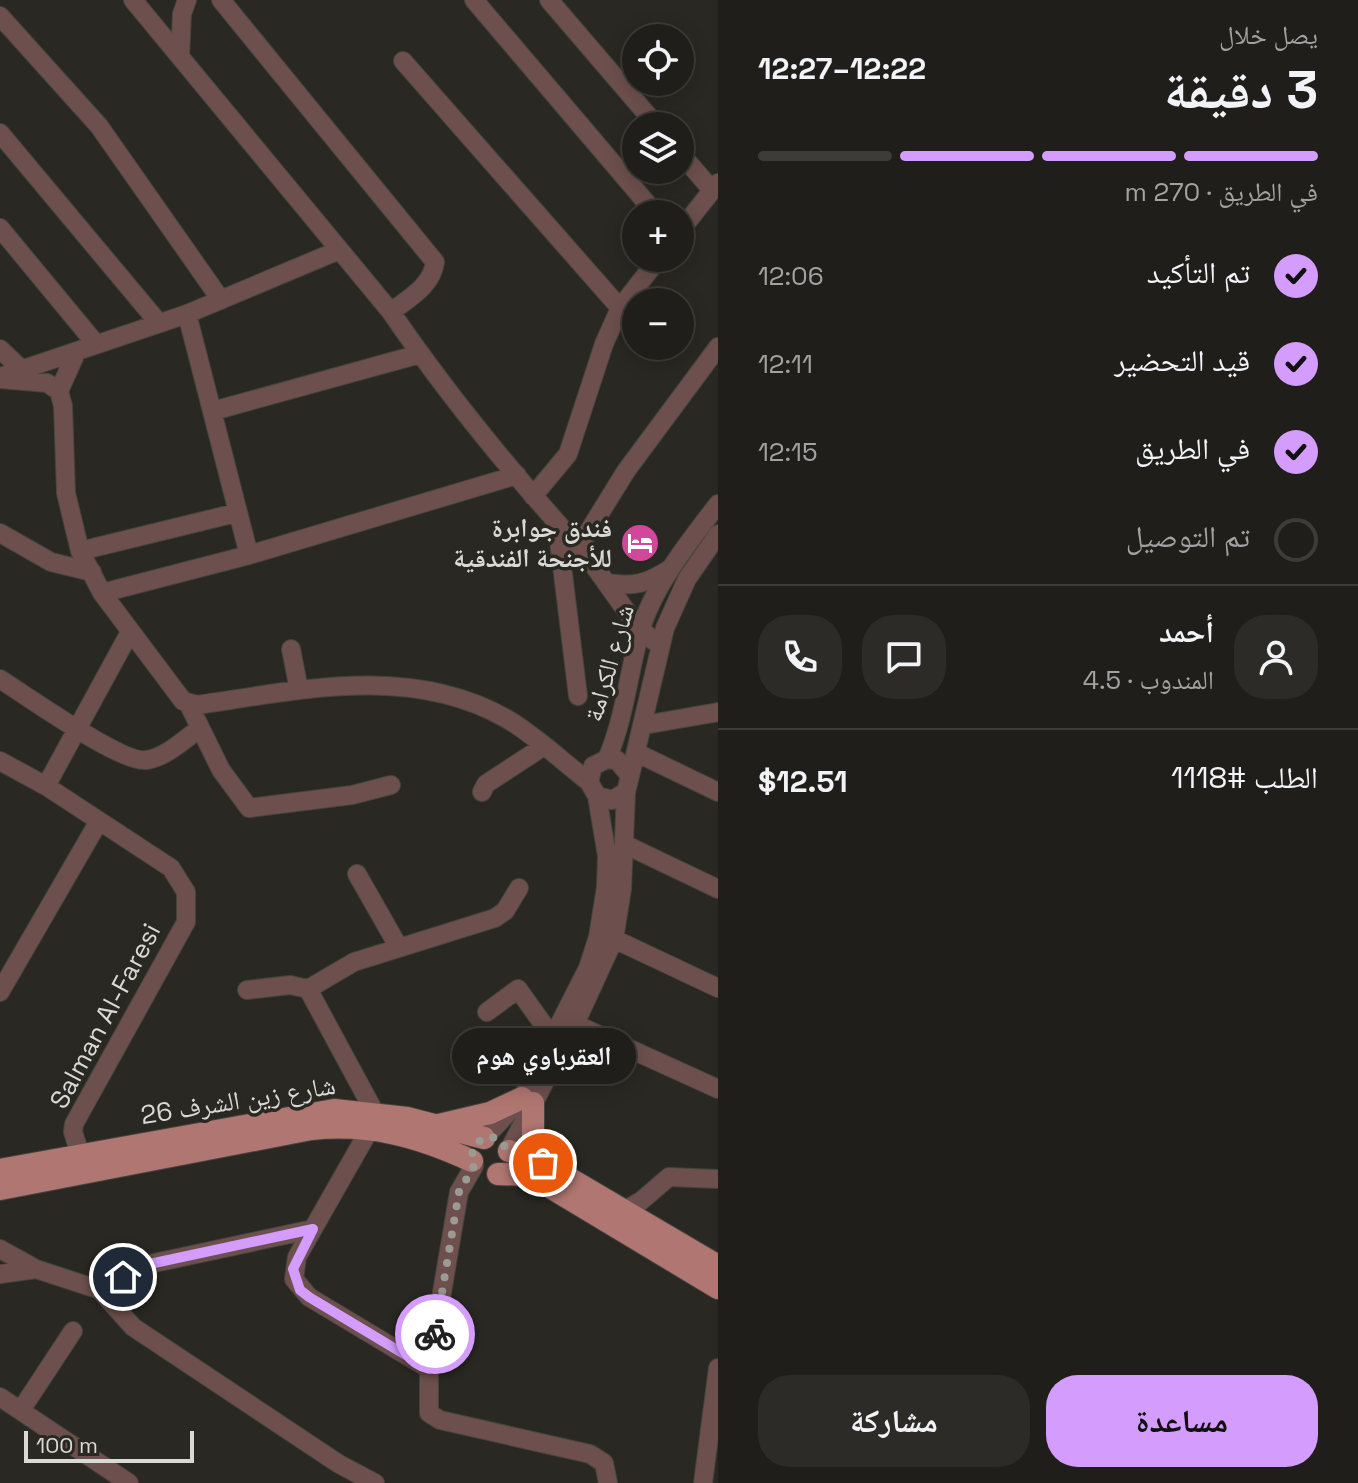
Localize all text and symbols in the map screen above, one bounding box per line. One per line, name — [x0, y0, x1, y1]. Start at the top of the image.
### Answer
text: يصل خلال — [1219, 18, 1318, 52]
map controls — [622, 24, 694, 360]
button: locate — [622, 24, 694, 96]
text: 12:22–12:27 — [758, 49, 926, 88]
text: 3 دقيقة — [1164, 57, 1318, 123]
button: layers — [622, 112, 694, 184]
text: في الطريق · 270 m — [1124, 175, 1318, 209]
button: + — [622, 200, 694, 272]
text: تم التأكيد — [1147, 253, 1250, 292]
icon: check — [1274, 254, 1318, 298]
text: 12:06 — [758, 259, 824, 293]
button: − — [622, 288, 694, 360]
text: قيد التحضير — [1114, 341, 1250, 380]
icon: check — [1274, 342, 1318, 386]
text: 12:11 — [758, 347, 813, 381]
text: في الطريق — [1135, 429, 1250, 468]
icon: check — [1274, 430, 1318, 474]
text: 12:15 — [758, 435, 818, 469]
place label: فندق جوابرة للأجنحة الفندقية — [453, 511, 612, 575]
text: تم التوصيل — [1126, 517, 1250, 556]
hotel icon: فندق جوابرة للأجنحة الفندقية — [619, 522, 661, 564]
street label: شارع الكرامة — [576, 601, 642, 725]
text: أحمد — [1159, 612, 1214, 651]
button: phone — [758, 615, 842, 699]
button: chat — [862, 615, 946, 699]
button: person — [1234, 615, 1318, 699]
text: المندوب · 4.5 — [1083, 663, 1214, 697]
text: الطلب #1118 — [1171, 758, 1318, 797]
text: $12.51 — [758, 762, 848, 801]
street label: Salman Al-Faresi — [42, 918, 168, 1114]
callout: العقرباوي هوم — [451, 1027, 635, 1083]
text: العقرباوي هوم — [476, 1039, 612, 1073]
street label: شارع زين الشرف 26 — [138, 1068, 338, 1132]
pin — [509, 1129, 577, 1197]
icon: bag — [521, 1141, 565, 1185]
pin — [89, 1243, 157, 1311]
icon: home — [101, 1255, 145, 1299]
courier — [395, 1294, 475, 1374]
icon: bike — [413, 1312, 457, 1356]
button: مشاركة — [758, 1375, 1030, 1467]
button: مساعدة — [1046, 1375, 1318, 1467]
scale bar — [24, 1427, 194, 1463]
text: 100 m — [36, 1431, 98, 1459]

